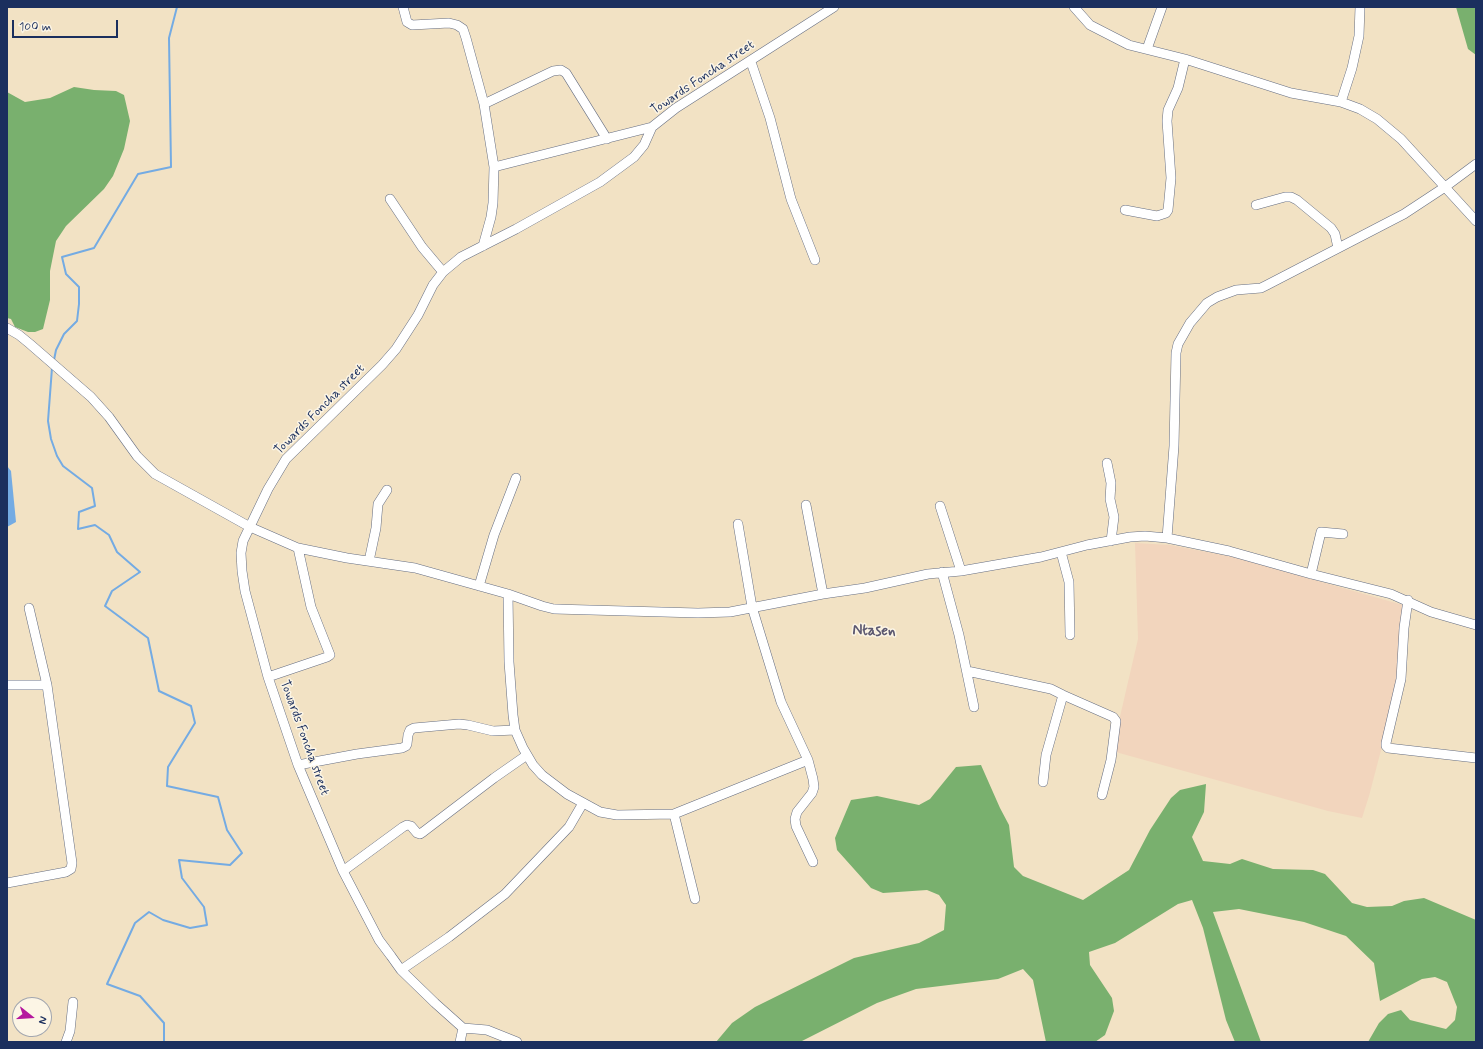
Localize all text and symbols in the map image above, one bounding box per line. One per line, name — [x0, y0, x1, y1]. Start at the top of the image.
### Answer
scale bar — [14, 12, 120, 38]
text: 100 m — [19, 19, 51, 35]
street label: Towards Foncha street — [648, 38, 758, 118]
street label: Towards Foncha street — [271, 361, 369, 459]
district label: Ntasen — [852, 623, 896, 641]
street label: Towards Foncha street — [276, 678, 332, 798]
north arrow — [12, 997, 52, 1037]
text: N — [35, 1015, 50, 1026]

